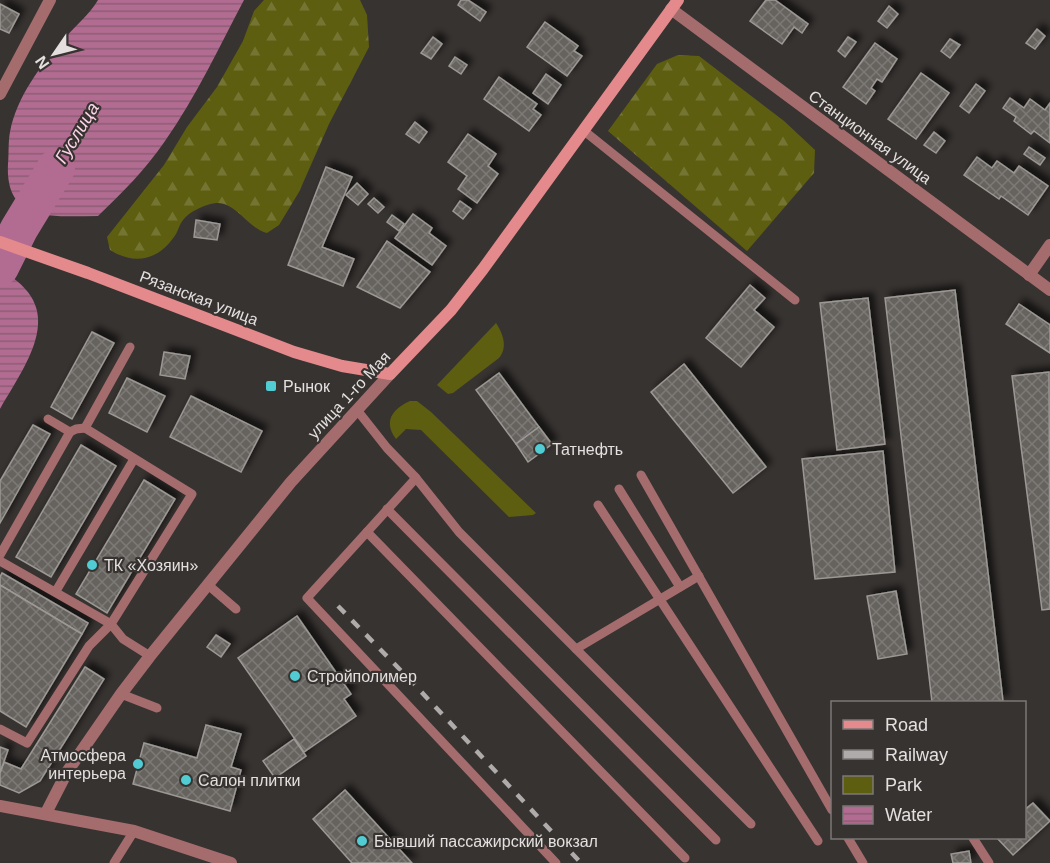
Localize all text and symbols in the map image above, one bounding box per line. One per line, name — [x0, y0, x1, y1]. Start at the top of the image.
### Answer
north arrow — [24, 24, 84, 84]
text: N — [32, 53, 52, 72]
street label: Станционная улица — [805, 87, 935, 187]
water label: Гуслица — [51, 99, 103, 167]
street label: Рязанская улица — [138, 268, 261, 328]
street label: улица 1-го Мая — [304, 348, 394, 442]
place label: Рынок — [283, 378, 331, 395]
marker: Рынок — [264, 379, 278, 393]
place label: Татнефть — [552, 441, 623, 458]
marker: Татнефть — [533, 442, 547, 456]
place label: ТК «Хозяин» — [104, 557, 198, 574]
marker: ТК «Хозяин» — [85, 558, 99, 572]
place label: Стройполимер — [307, 668, 417, 685]
marker: Стройполимер — [288, 669, 302, 683]
legend — [831, 701, 1026, 839]
text: Road — [885, 715, 928, 735]
text: Railway — [885, 745, 948, 765]
place label: Атмосфера интерьера — [41, 747, 126, 782]
marker: Атмосфера интерьера — [131, 757, 145, 771]
place label: Салон плитки — [198, 772, 301, 789]
marker: Салон плитки — [179, 773, 193, 787]
text: Park — [885, 775, 923, 795]
text: Water — [885, 805, 932, 825]
place label: Бывший пассажирский вокзал — [374, 833, 598, 850]
marker: Бывший пассажирский вокзал — [355, 834, 369, 848]

